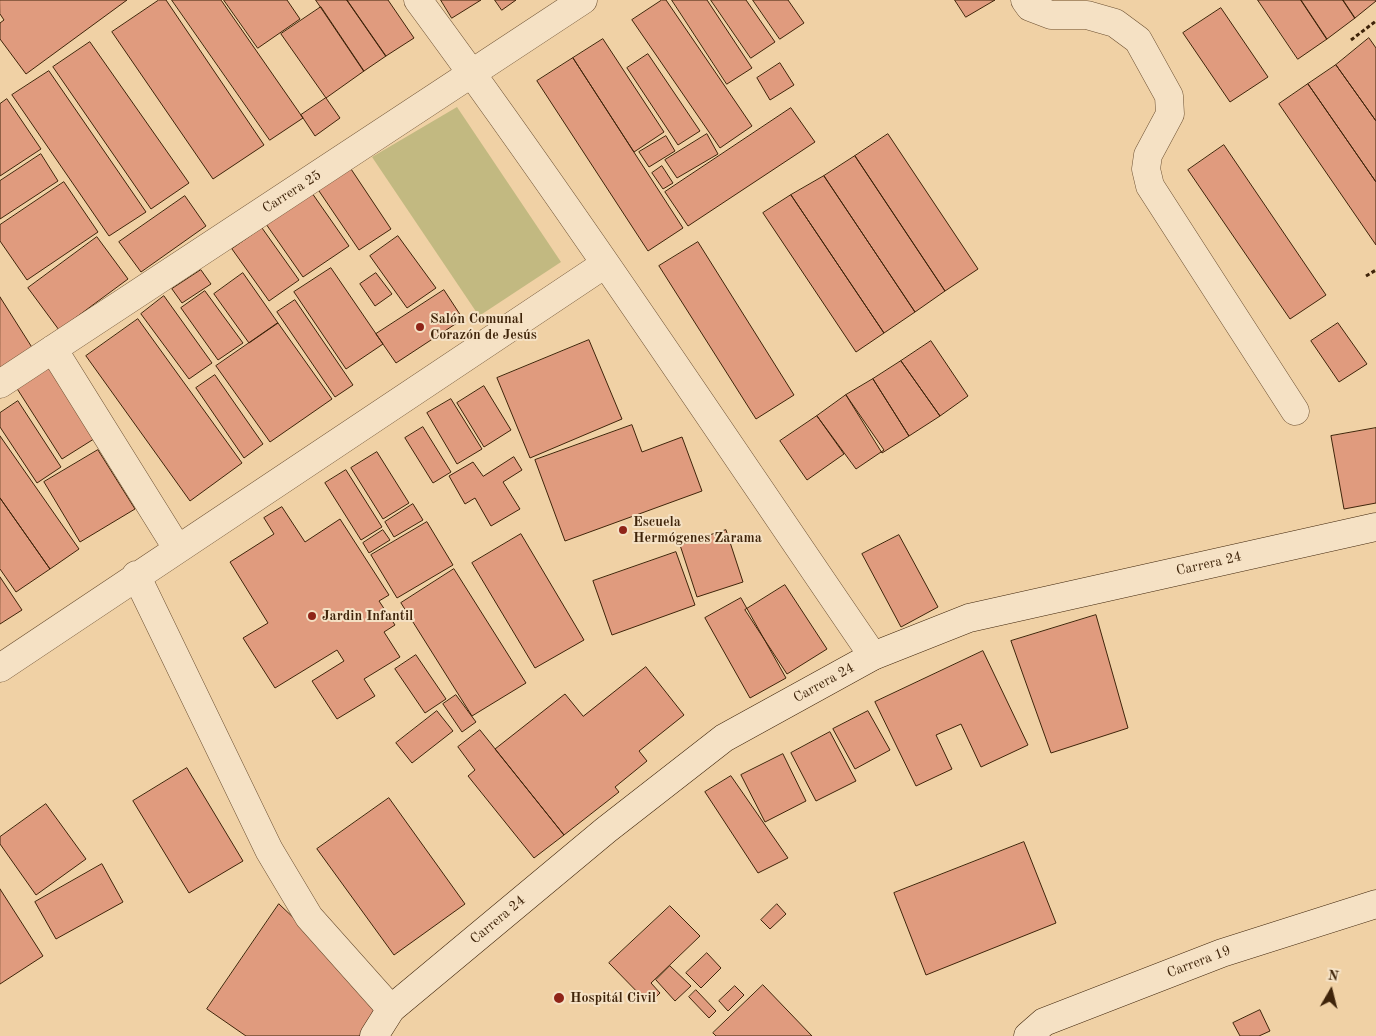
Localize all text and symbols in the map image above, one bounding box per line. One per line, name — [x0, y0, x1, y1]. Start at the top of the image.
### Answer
street label: Carrera 25 — [259, 167, 325, 217]
place label: Salón Comunal Corazón de Jesús — [430, 311, 537, 344]
marker: Salón Comunal Corazón de Jesús — [414, 321, 426, 333]
place label: Escuela Hermógenes Zarama — [633, 514, 762, 546]
marker: Escuela Hermógenes Zarama — [617, 524, 629, 536]
street label: Carrera 24 — [1174, 548, 1244, 580]
place label: Jardin Infantil — [322, 608, 413, 624]
marker: Jardin Infantil — [306, 610, 318, 622]
street label: Carrera 24 — [791, 659, 857, 707]
street label: Carrera 24 — [467, 892, 529, 948]
street label: Carrera 19 — [1165, 942, 1233, 982]
north arrow — [1306, 966, 1356, 1016]
text: N — [1327, 968, 1339, 984]
place label: Hospitál Civil — [570, 990, 656, 1006]
marker: Hospitál Civil — [552, 991, 566, 1005]

